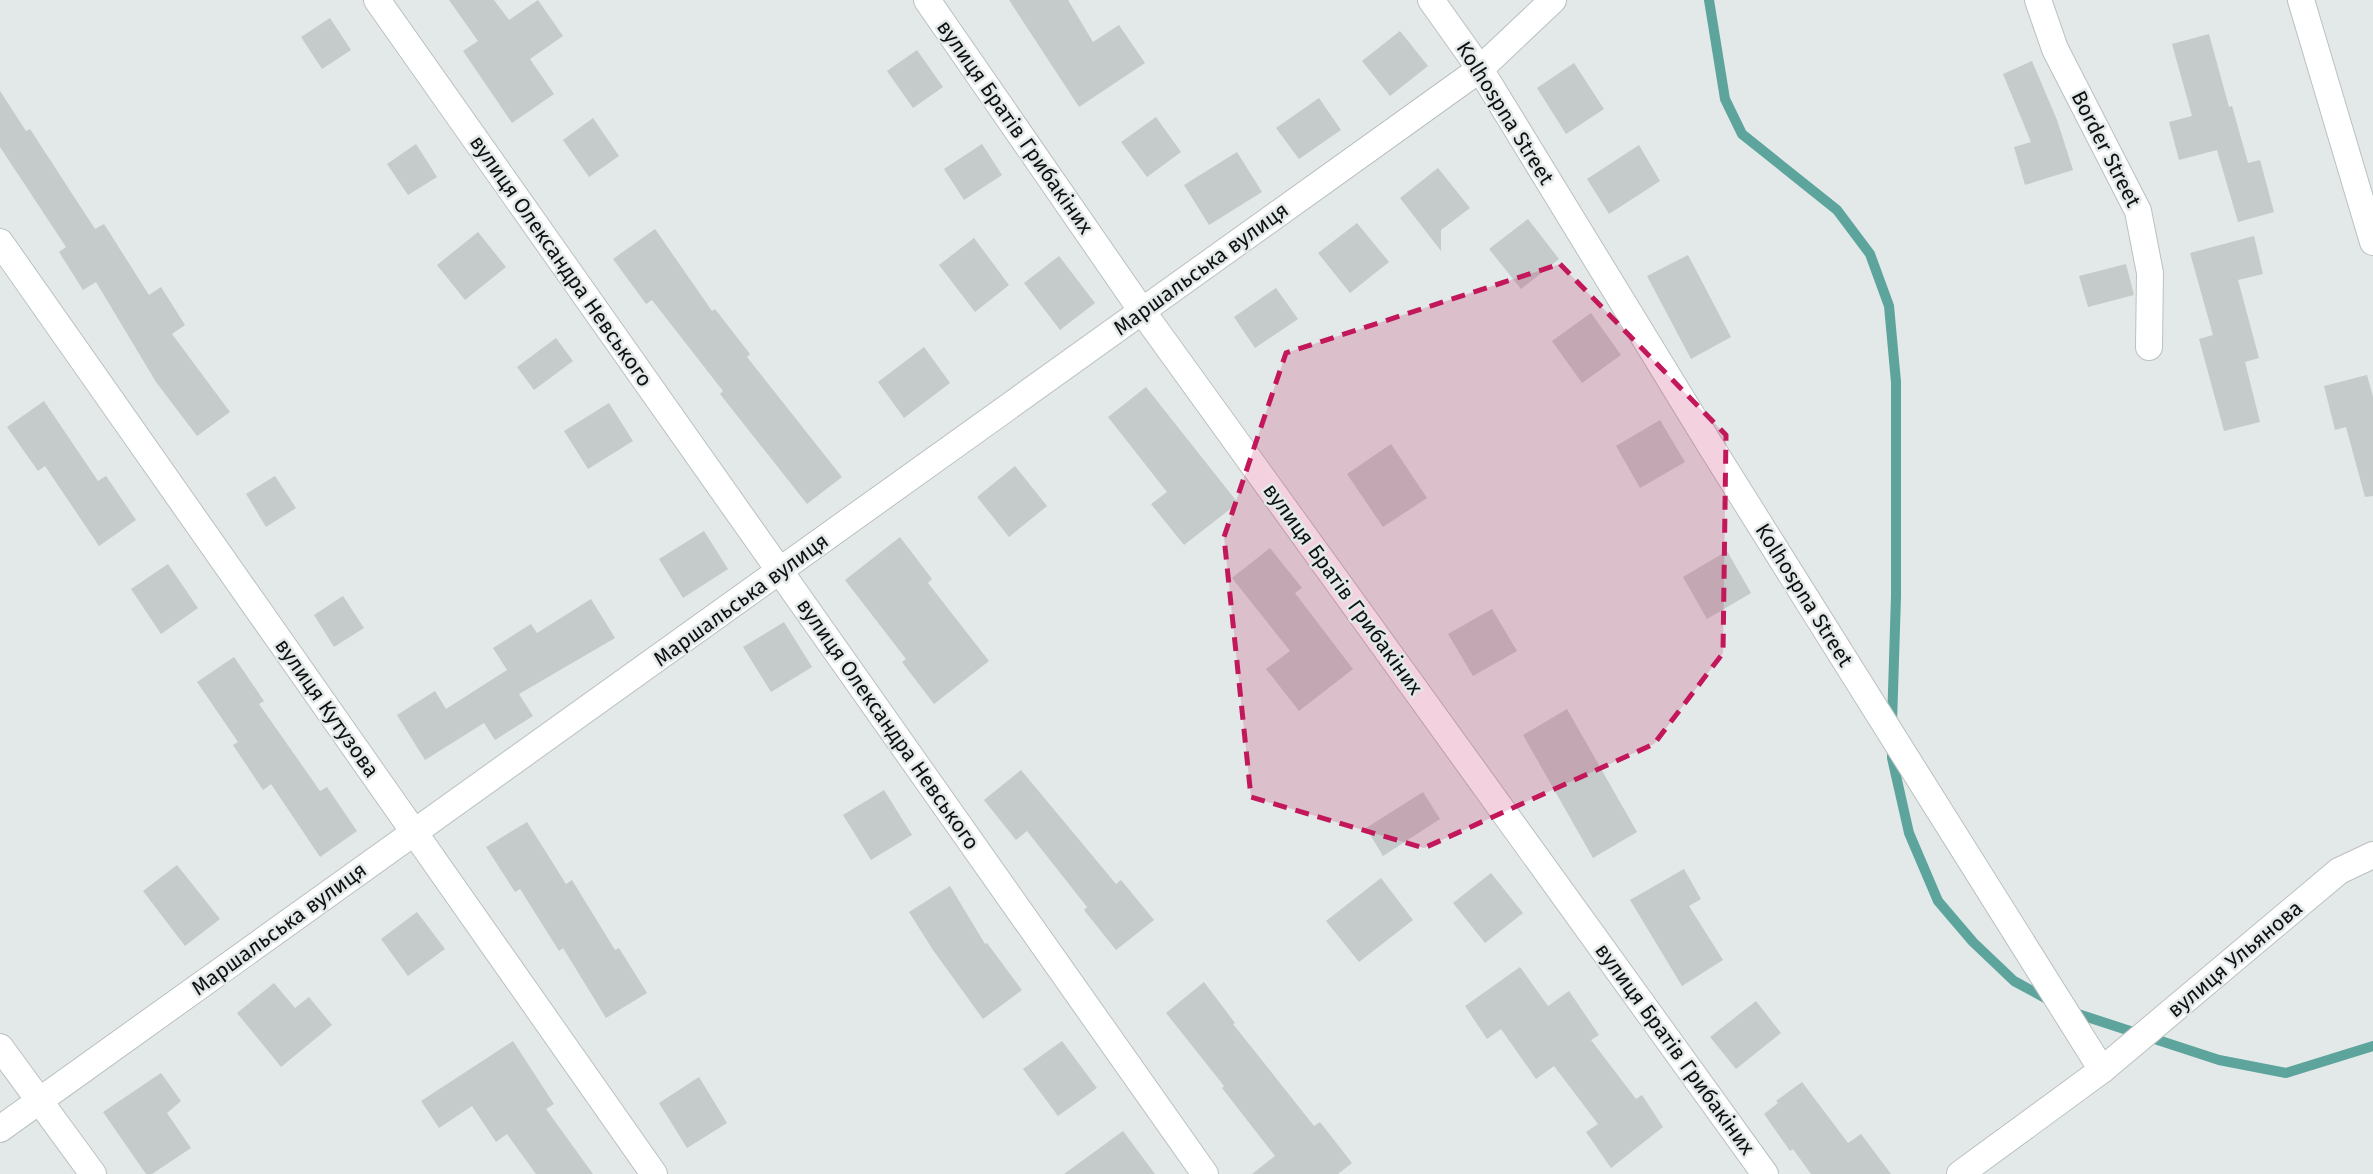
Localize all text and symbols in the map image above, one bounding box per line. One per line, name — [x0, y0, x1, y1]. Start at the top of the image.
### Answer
street label: вулиця Братів Грибакіних — [931, 15, 1099, 240]
street label: Kolhospna Street — [1451, 37, 1560, 190]
street label: Border Street — [2066, 86, 2147, 212]
street label: вулиця Олександра Невського — [464, 130, 658, 392]
street label: Маршальська вулиця — [1108, 197, 1294, 341]
street label: вулиця Братів Грибакіних — [1257, 478, 1429, 701]
street label: Kolhospna Street — [1750, 519, 1859, 672]
street label: Маршальська вулиця — [648, 528, 834, 672]
street label: вулиця Олександра Невського — [791, 593, 985, 855]
street label: вулиця Кутузова — [269, 634, 385, 782]
street label: Маршальська вулиця — [186, 857, 372, 1001]
street label: вулиця Ульянова — [2162, 895, 2308, 1023]
street label: вулиця Братів Грибакіних — [1589, 938, 1761, 1161]

